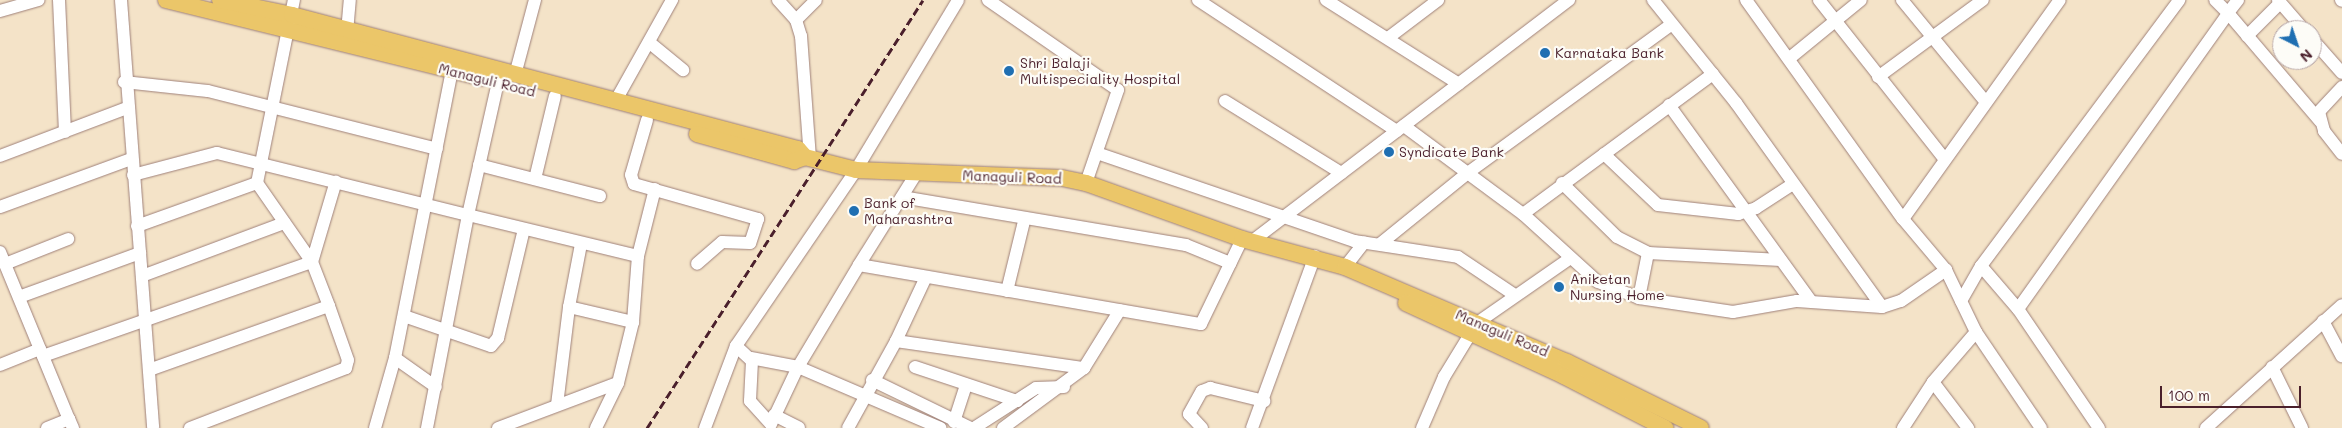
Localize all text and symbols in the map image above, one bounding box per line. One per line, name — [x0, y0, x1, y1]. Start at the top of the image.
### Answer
north arrow — [2272, 20, 2322, 70]
place label: Karnataka Bank — [1555, 45, 1664, 61]
text: N — [2296, 45, 2317, 67]
marker: Karnataka Bank — [1539, 47, 1551, 59]
place label: Shri Balaji Multispeciality Hospital — [1020, 55, 1180, 88]
street label: Managuli Road — [437, 60, 537, 100]
marker: Shri Balaji Multispeciality Hospital — [1002, 64, 1016, 78]
place label: Syndicate Bank — [1399, 144, 1504, 160]
marker: Syndicate Bank — [1383, 146, 1395, 158]
street label: Managuli Road — [962, 167, 1062, 187]
place label: Bank of Maharashtra — [864, 195, 953, 228]
marker: Bank of Maharashtra — [848, 205, 860, 217]
place label: Aniketan Nursing Home — [1570, 271, 1665, 304]
marker: Aniketan Nursing Home — [1552, 280, 1566, 294]
street label: Managuli Road — [1453, 306, 1551, 360]
scale bar — [2162, 376, 2303, 408]
text: 100 m — [2168, 385, 2210, 405]

